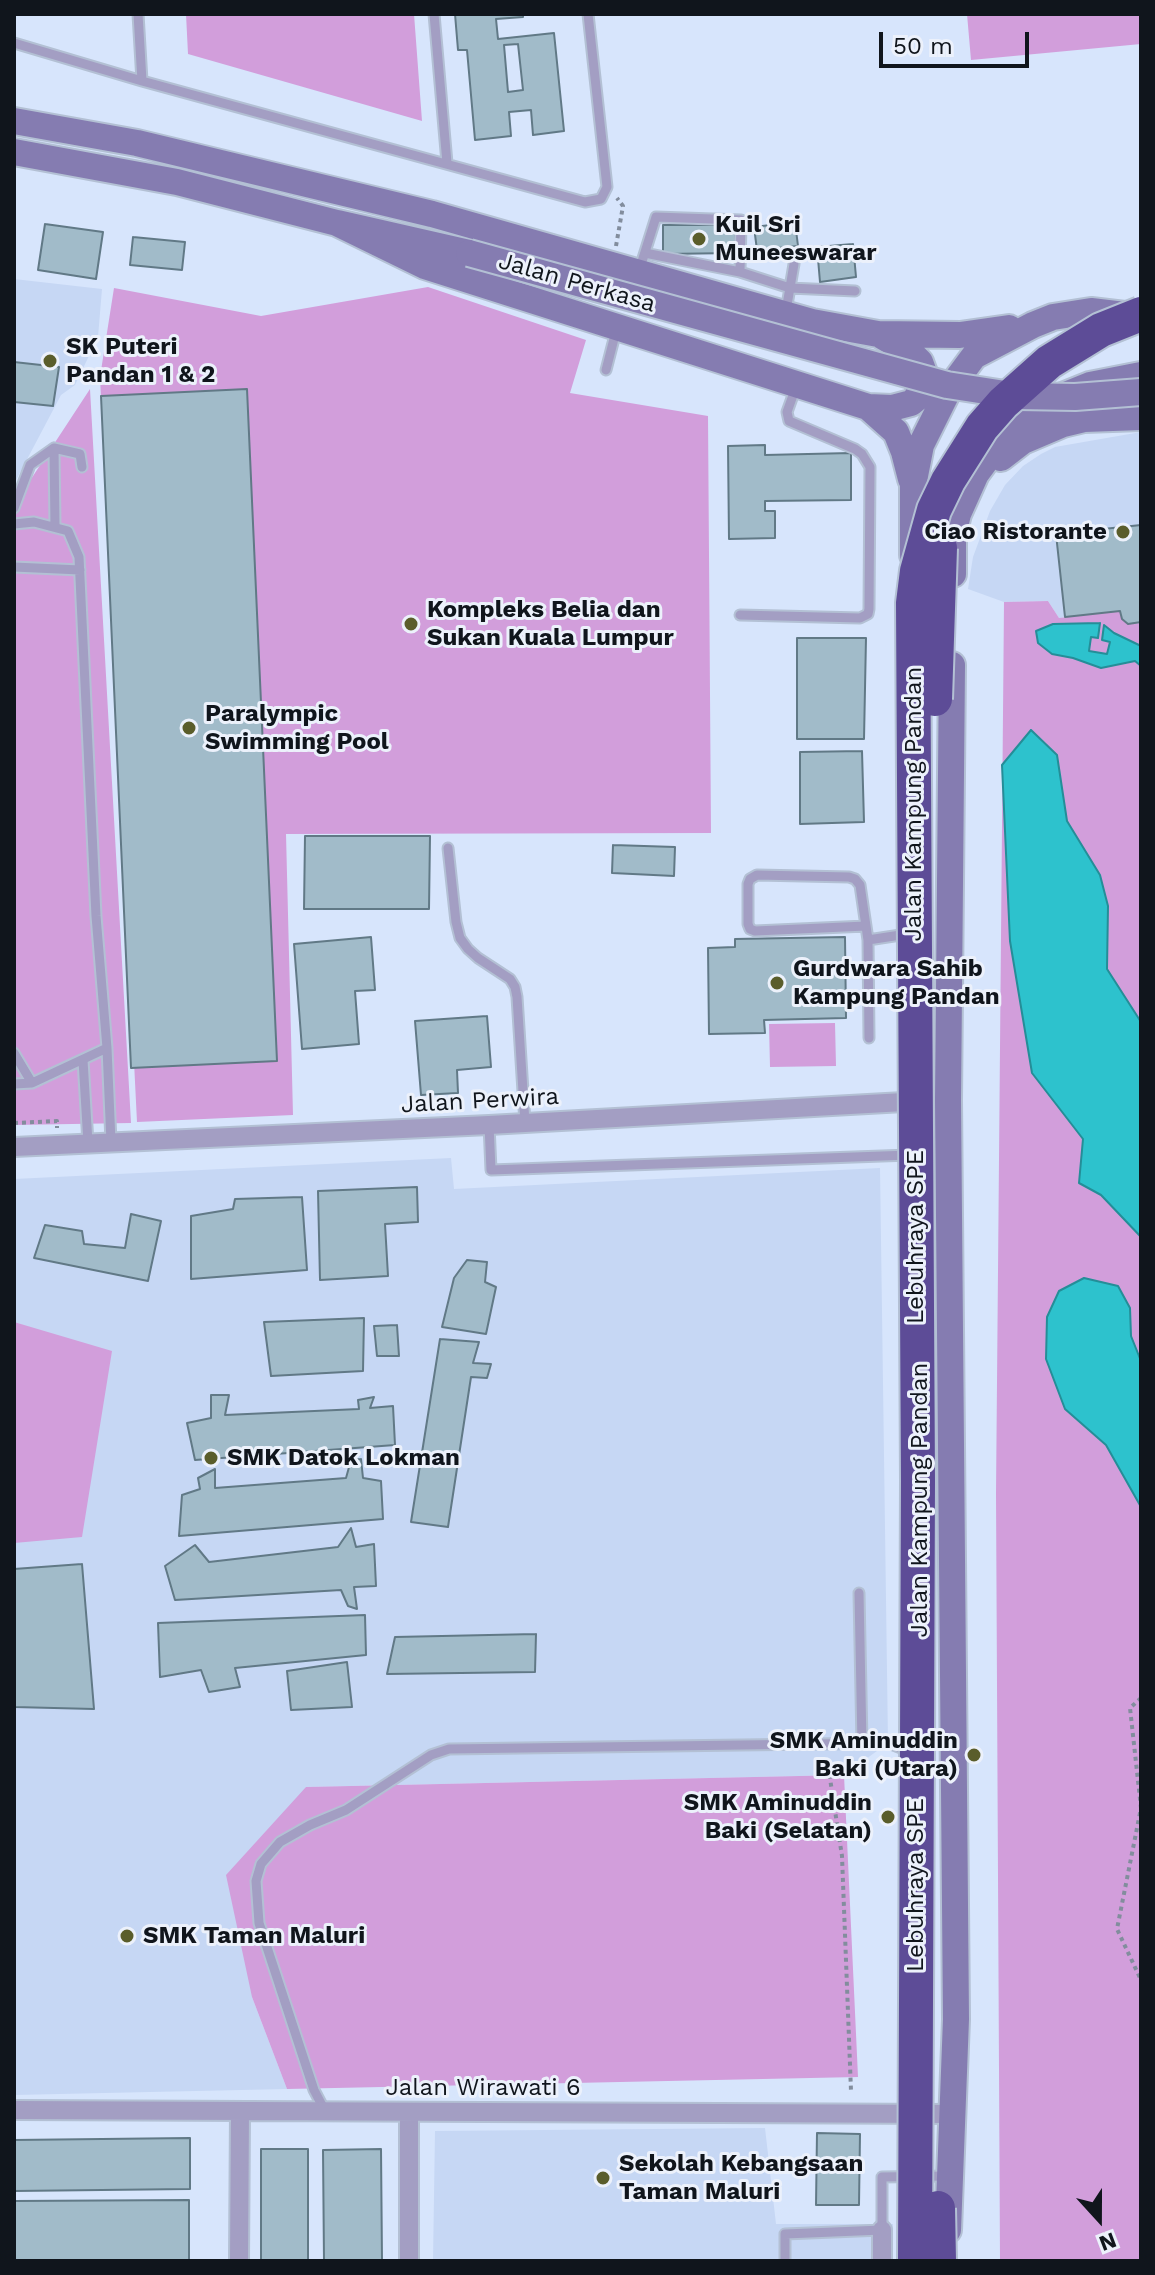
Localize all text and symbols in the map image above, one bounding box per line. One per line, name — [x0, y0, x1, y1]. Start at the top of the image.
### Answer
scale bar — [883, 16, 1033, 66]
text: 50 m — [893, 32, 953, 60]
place label: Kuil Sri Muneeswarar — [715, 211, 877, 267]
marker: Kuil Sri Muneeswarar — [690, 230, 708, 248]
street label: Jalan Perkasa — [495, 247, 659, 319]
place label: SK Puteri Pandan 1 & 2 — [66, 333, 215, 389]
marker: SK Puteri Pandan 1 & 2 — [41, 352, 59, 370]
place label: Ciao Ristorante — [924, 518, 1107, 546]
marker: Ciao Ristorante — [1114, 523, 1132, 541]
place label: Kompleks Belia dan Sukan Kuala Lumpur — [427, 596, 674, 652]
marker: Kompleks Belia dan Sukan Kuala Lumpur — [402, 615, 420, 633]
street label: Jalan Kampung Pandan — [900, 667, 928, 941]
place label: Paralympic Swimming Pool — [205, 700, 389, 756]
marker: Paralympic Swimming Pool — [180, 719, 198, 737]
place label: Gurdwara Sahib Kampung Pandan — [793, 955, 1000, 1011]
marker: Gurdwara Sahib Kampung Pandan — [768, 974, 786, 992]
street label: Jalan Perwira — [400, 1082, 560, 1120]
street label: Lebuhraya SPE — [902, 1150, 930, 1324]
street label: Jalan Kampung Pandan — [906, 1363, 934, 1637]
place label: SMK Datok Lokman — [227, 1444, 460, 1472]
marker: SMK Datok Lokman — [202, 1449, 220, 1467]
place label: SMK Aminuddin Baki (Utara) — [770, 1727, 958, 1783]
marker: SMK Aminuddin Baki (Utara) — [965, 1746, 983, 1764]
place label: SMK Aminuddin Baki (Selatan) — [684, 1789, 872, 1845]
street label: Lebuhraya SPE — [902, 1798, 930, 1972]
marker: SMK Aminuddin Baki (Selatan) — [879, 1808, 897, 1826]
place label: SMK Taman Maluri — [143, 1922, 365, 1950]
marker: SMK Taman Maluri — [118, 1927, 136, 1945]
street label: Jalan Wirawati 6 — [385, 2074, 581, 2102]
place label: Sekolah Kebangsaan Taman Maluri — [619, 2150, 863, 2206]
marker: Sekolah Kebangsaan Taman Maluri — [594, 2169, 612, 2187]
north arrow — [1059, 2179, 1139, 2259]
text: N — [1096, 2227, 1120, 2256]

